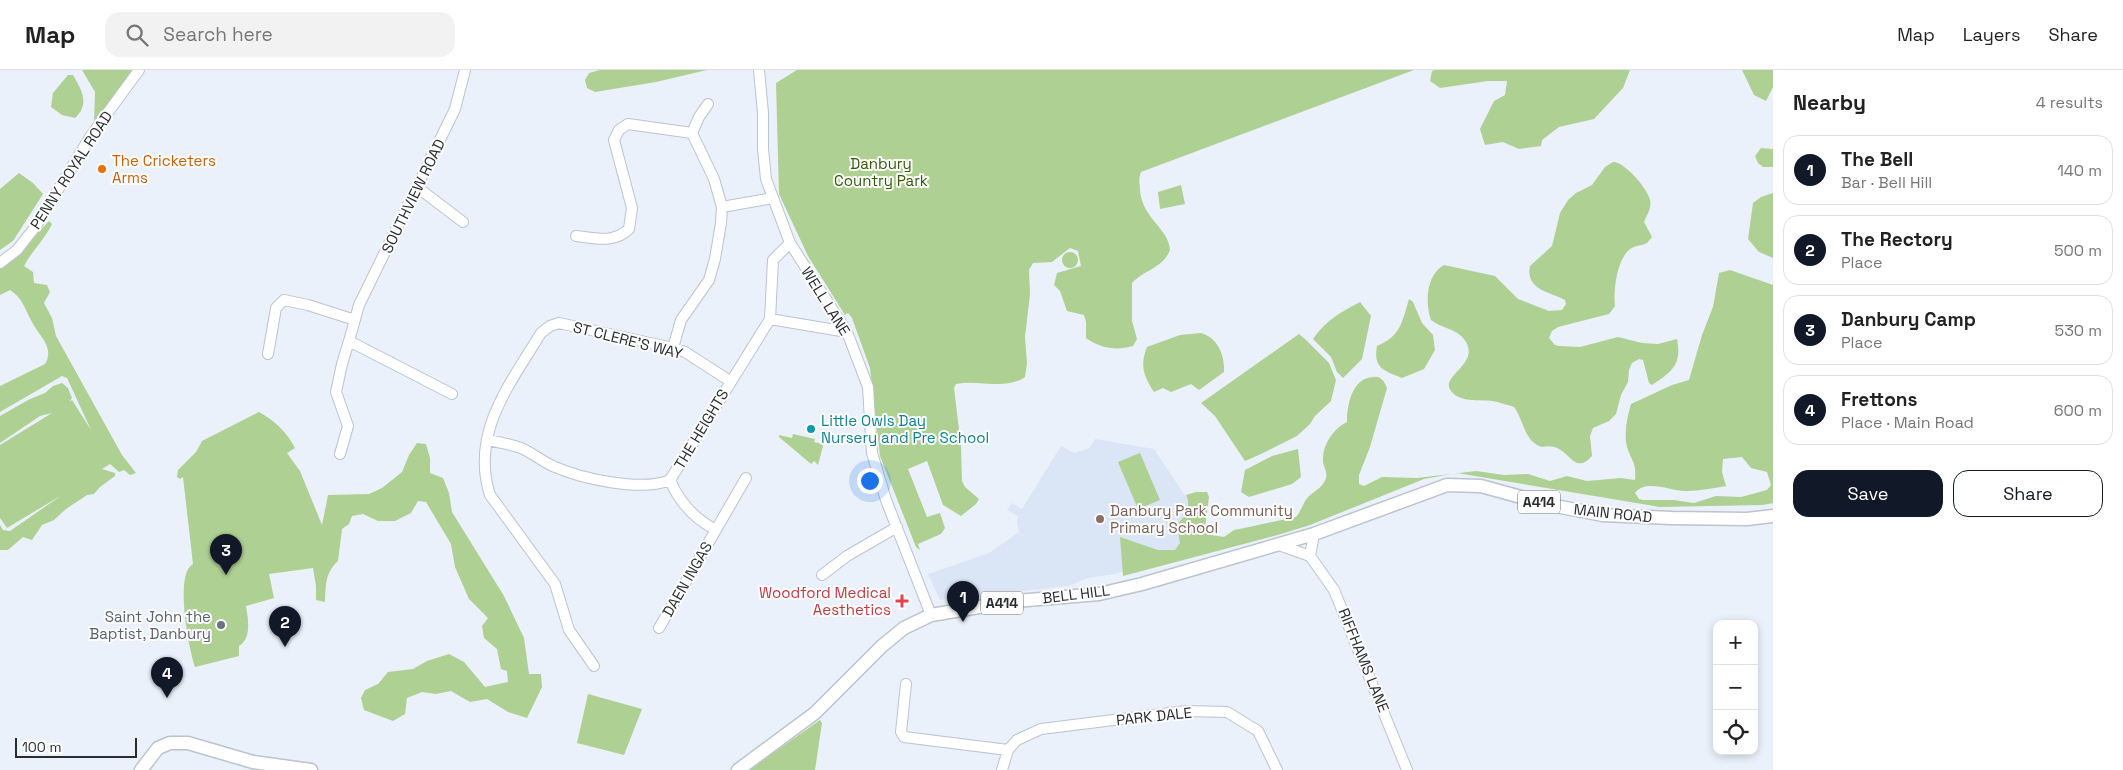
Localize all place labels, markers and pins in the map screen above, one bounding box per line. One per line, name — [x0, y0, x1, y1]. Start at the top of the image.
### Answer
place label: The Cricketers Arms — [112, 151, 216, 187]
marker: The Cricketers Arms — [96, 163, 108, 175]
place label: Little Owls Day Nursery and Pre School — [821, 411, 989, 447]
marker: Little Owls Day Nursery and Pre School — [805, 423, 817, 435]
place label: Danbury Park Community Primary School — [1110, 501, 1293, 537]
marker: Danbury Park Community Primary School — [1094, 513, 1106, 525]
pin: 3 — [210, 534, 242, 575]
pin: 1 — [947, 581, 979, 622]
place label: Woodford Medical Aesthetics — [759, 583, 891, 619]
marker: Woodford Medical Aesthetics — [895, 594, 909, 608]
pin: 2 — [269, 606, 301, 647]
place label: Saint John the Baptist, Danbury — [89, 607, 211, 643]
marker: Saint John the Baptist, Danbury — [215, 619, 227, 631]
pin: 4 — [151, 657, 183, 698]

